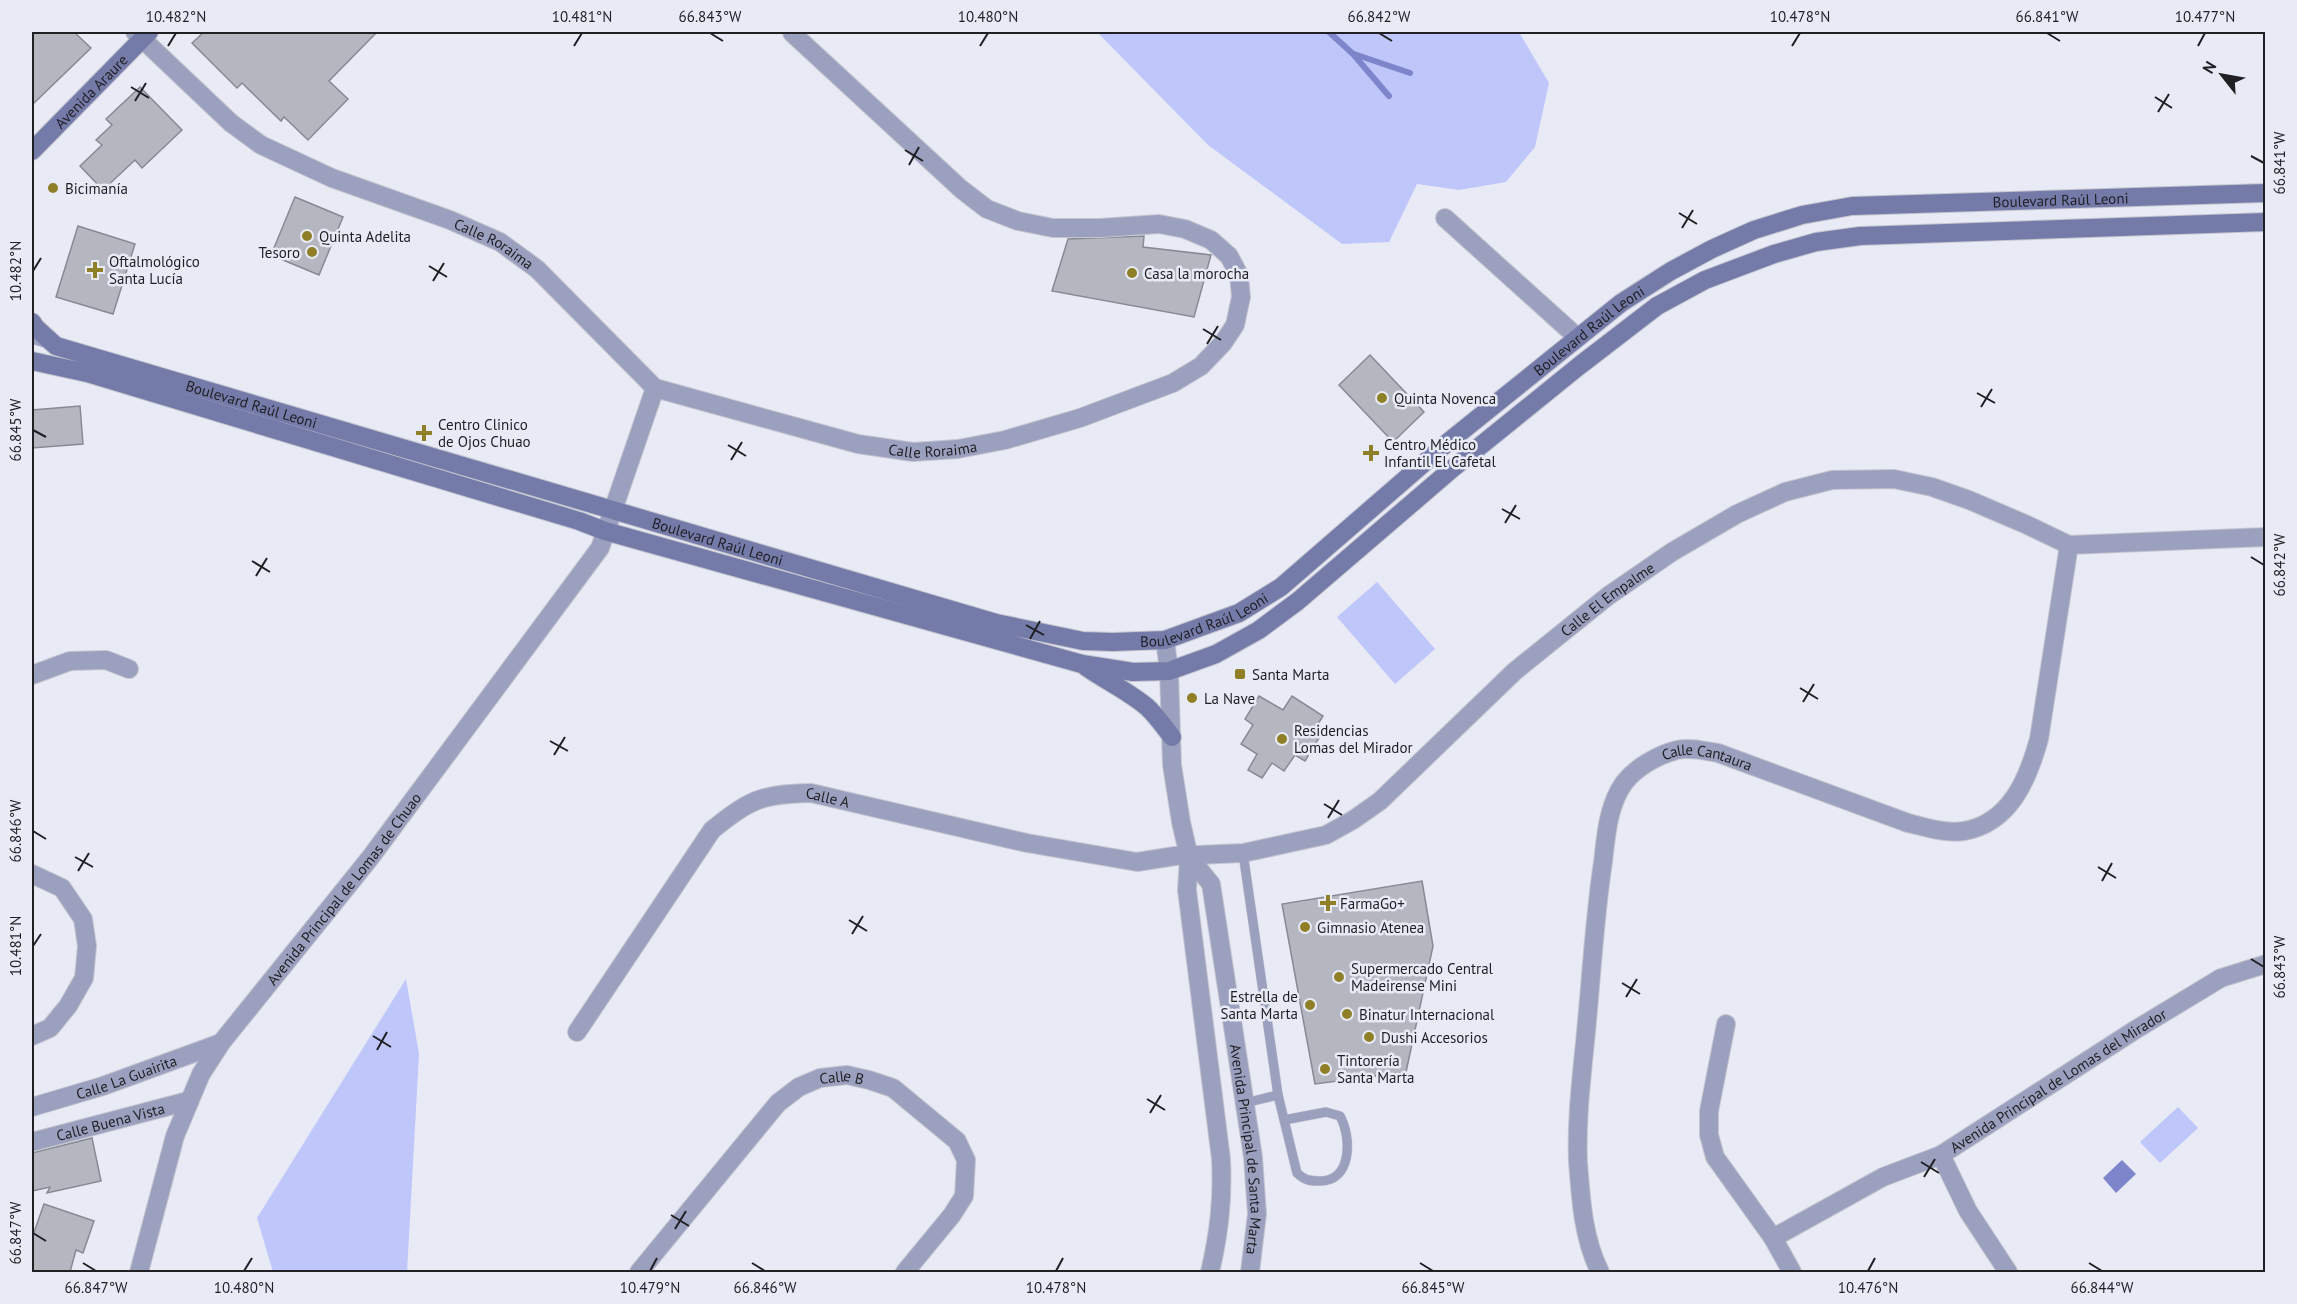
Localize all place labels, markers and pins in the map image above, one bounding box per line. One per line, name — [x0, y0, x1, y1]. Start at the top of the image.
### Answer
place label: Bicimanía — [65, 179, 128, 198]
marker: Bicimanía — [46, 181, 60, 195]
place label: Quinta Adelita — [319, 227, 411, 246]
marker: Quinta Adelita — [300, 229, 314, 243]
place label: Tesoro — [258, 243, 300, 262]
marker: Tesoro — [305, 245, 319, 259]
place label: Oftalmológico Santa Lucía — [109, 252, 200, 288]
marker: Oftalmológico Santa Lucía — [86, 261, 104, 279]
place label: Casa la morocha — [1144, 264, 1249, 283]
marker: Casa la morocha — [1125, 266, 1139, 280]
place label: Quinta Novenca — [1394, 389, 1496, 408]
marker: Quinta Novenca — [1375, 391, 1389, 405]
place label: Centro Clinico de Ojos Chuao — [438, 415, 531, 451]
marker: Centro Clinico de Ojos Chuao — [415, 424, 433, 442]
place label: Centro Médico Infantil El Cafetal — [1384, 435, 1496, 471]
marker: Centro Médico Infantil El Cafetal — [1362, 444, 1380, 462]
place label: Santa Marta — [1252, 665, 1330, 684]
marker: Santa Marta — [1233, 667, 1247, 681]
place label: La Nave — [1204, 689, 1255, 708]
marker: La Nave — [1185, 691, 1199, 705]
place label: Residencias Lomas del Mirador — [1294, 721, 1413, 757]
marker: Residencias Lomas del Mirador — [1275, 732, 1289, 746]
place label: FarmaGo+ — [1340, 894, 1405, 913]
marker: FarmaGo+ — [1321, 896, 1335, 910]
place label: Gimnasio Atenea — [1317, 918, 1424, 937]
marker: Gimnasio Atenea — [1298, 920, 1312, 934]
place label: Supermercado Central Madeirense Mini — [1351, 959, 1494, 995]
marker: Supermercado Central Madeirense Mini — [1332, 970, 1346, 984]
place label: Estrella de Santa Marta — [1220, 987, 1298, 1023]
marker: Estrella de Santa Marta — [1303, 998, 1317, 1012]
place label: Binatur Internacional — [1359, 1005, 1495, 1024]
marker: Binatur Internacional — [1340, 1007, 1354, 1021]
place label: Dushi Accesorios — [1381, 1028, 1488, 1047]
marker: Dushi Accesorios — [1362, 1030, 1376, 1044]
place label: Tintorería Santa Marta — [1337, 1051, 1415, 1087]
marker: Tintorería Santa Marta — [1318, 1062, 1332, 1076]

